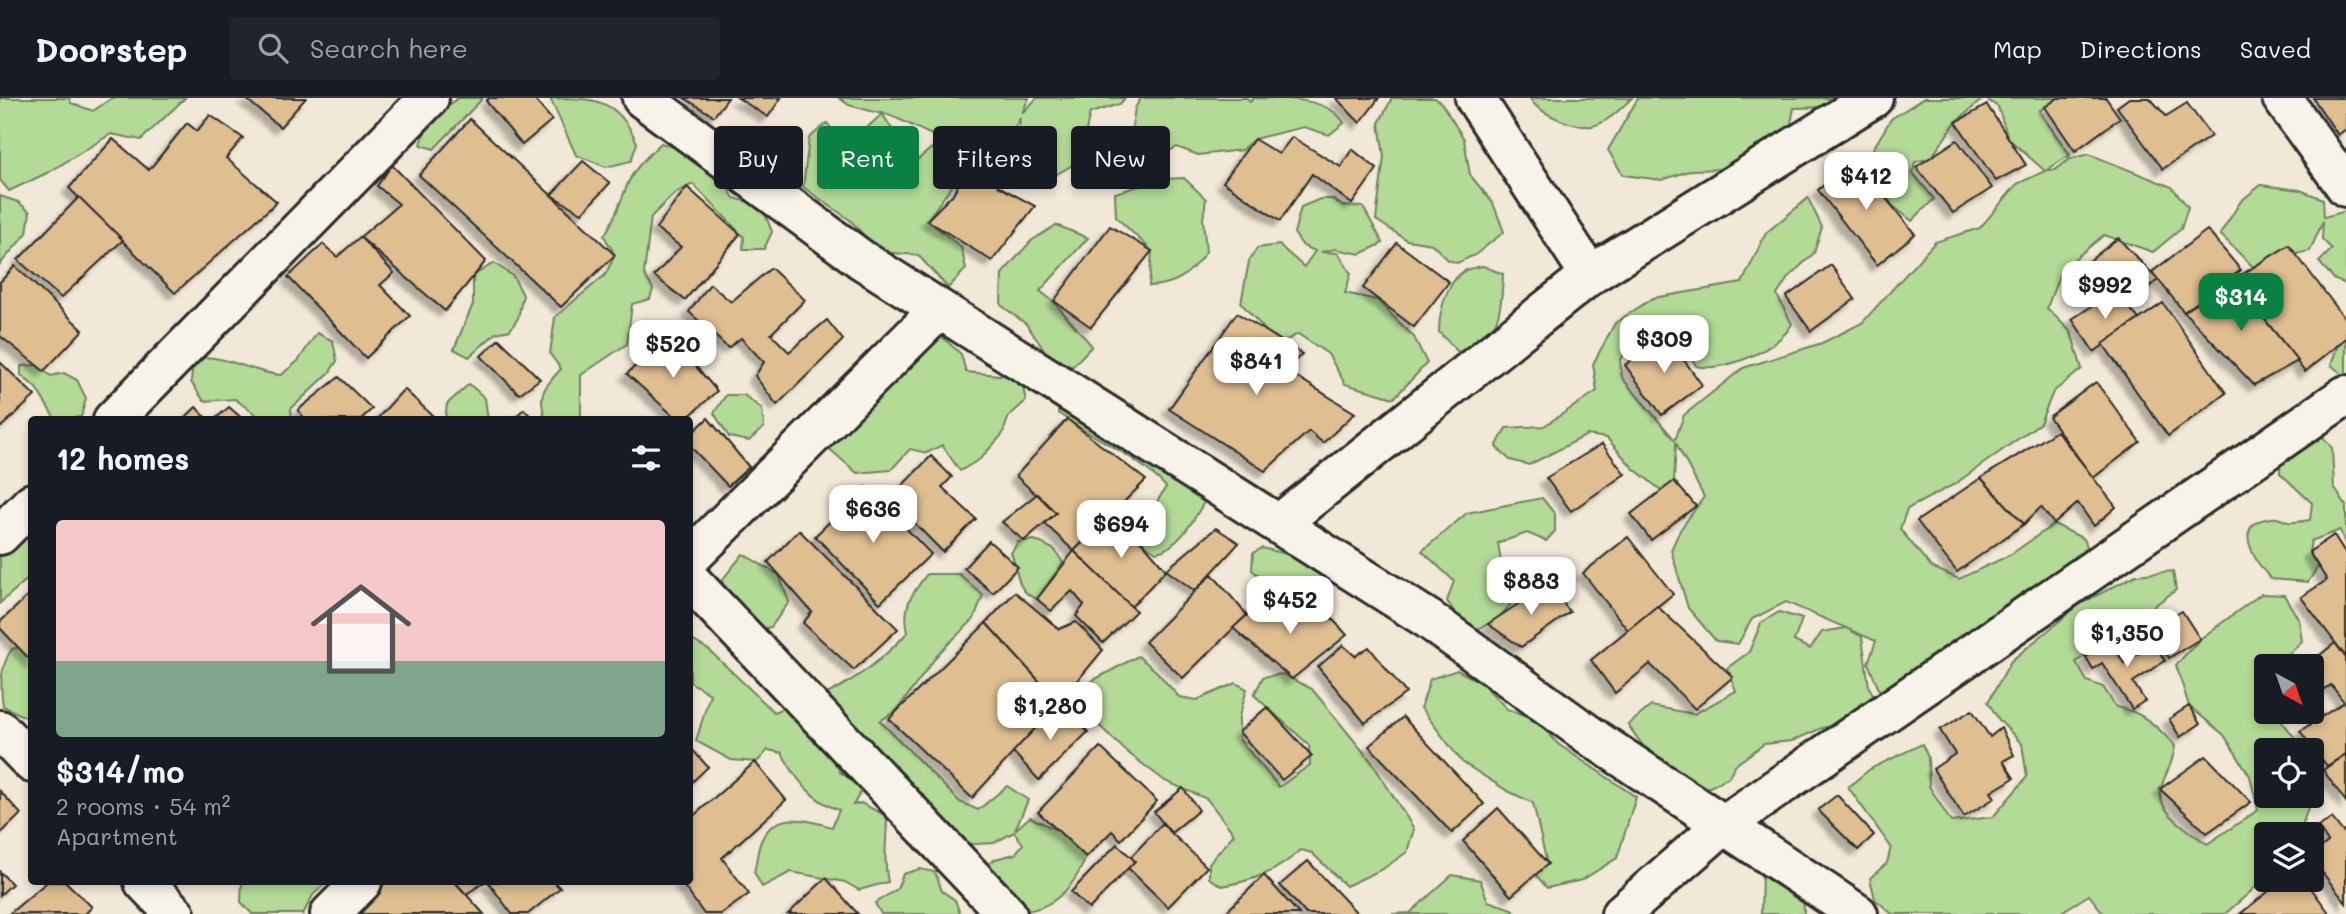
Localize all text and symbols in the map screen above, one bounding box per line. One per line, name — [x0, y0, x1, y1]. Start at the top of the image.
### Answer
search box — [230, 17, 720, 80]
text: Doorstep — [35, 27, 188, 70]
icon: search — [254, 29, 292, 67]
text: Search here — [310, 31, 468, 65]
text: Map — [1993, 33, 2042, 64]
text: Directions — [2080, 33, 2202, 64]
text: Saved — [2240, 33, 2311, 64]
chip: Buy — [714, 126, 803, 189]
chip: Rent — [817, 126, 919, 189]
chip: Filters — [933, 126, 1057, 189]
chip: New — [1071, 126, 1170, 189]
pin: $412 — [1825, 152, 1907, 212]
text: $412 — [1840, 160, 1892, 190]
pin: $992 — [2064, 262, 2146, 321]
text: $992 — [2078, 269, 2132, 299]
pin: $314 — [2200, 274, 2282, 333]
text: $314 — [2215, 281, 2267, 311]
pin: $309 — [1623, 316, 1705, 375]
pin: $520 — [632, 320, 714, 380]
text: $309 — [1636, 323, 1692, 353]
text: $520 — [645, 328, 701, 358]
pin: $841 — [1215, 338, 1297, 397]
text: $841 — [1229, 345, 1283, 375]
text: 12 homes — [56, 438, 189, 478]
icon: filters — [627, 439, 665, 477]
pin: $636 — [832, 486, 914, 545]
text: $636 — [845, 493, 901, 523]
pin: $694 — [1080, 500, 1162, 560]
text: $694 — [1093, 508, 1149, 538]
pin: $883 — [1490, 558, 1572, 617]
text: $883 — [1503, 565, 1559, 595]
icon: home — [298, 566, 424, 692]
pin: $452 — [1249, 576, 1331, 636]
text: $452 — [1262, 584, 1318, 614]
pin: $1,350 — [2070, 610, 2184, 669]
text: $1,350 — [2090, 617, 2164, 647]
north arrow — [2254, 654, 2324, 724]
map controls — [2254, 654, 2324, 892]
pin: $1,280 — [993, 682, 1107, 742]
text: $1,280 — [1013, 690, 1087, 720]
button: locate — [2254, 738, 2324, 808]
text: $314/mo — [56, 751, 184, 791]
text: 2 rooms · 54 m² — [56, 791, 231, 821]
text: Apartment — [56, 821, 178, 851]
button: layers — [2254, 822, 2324, 892]

